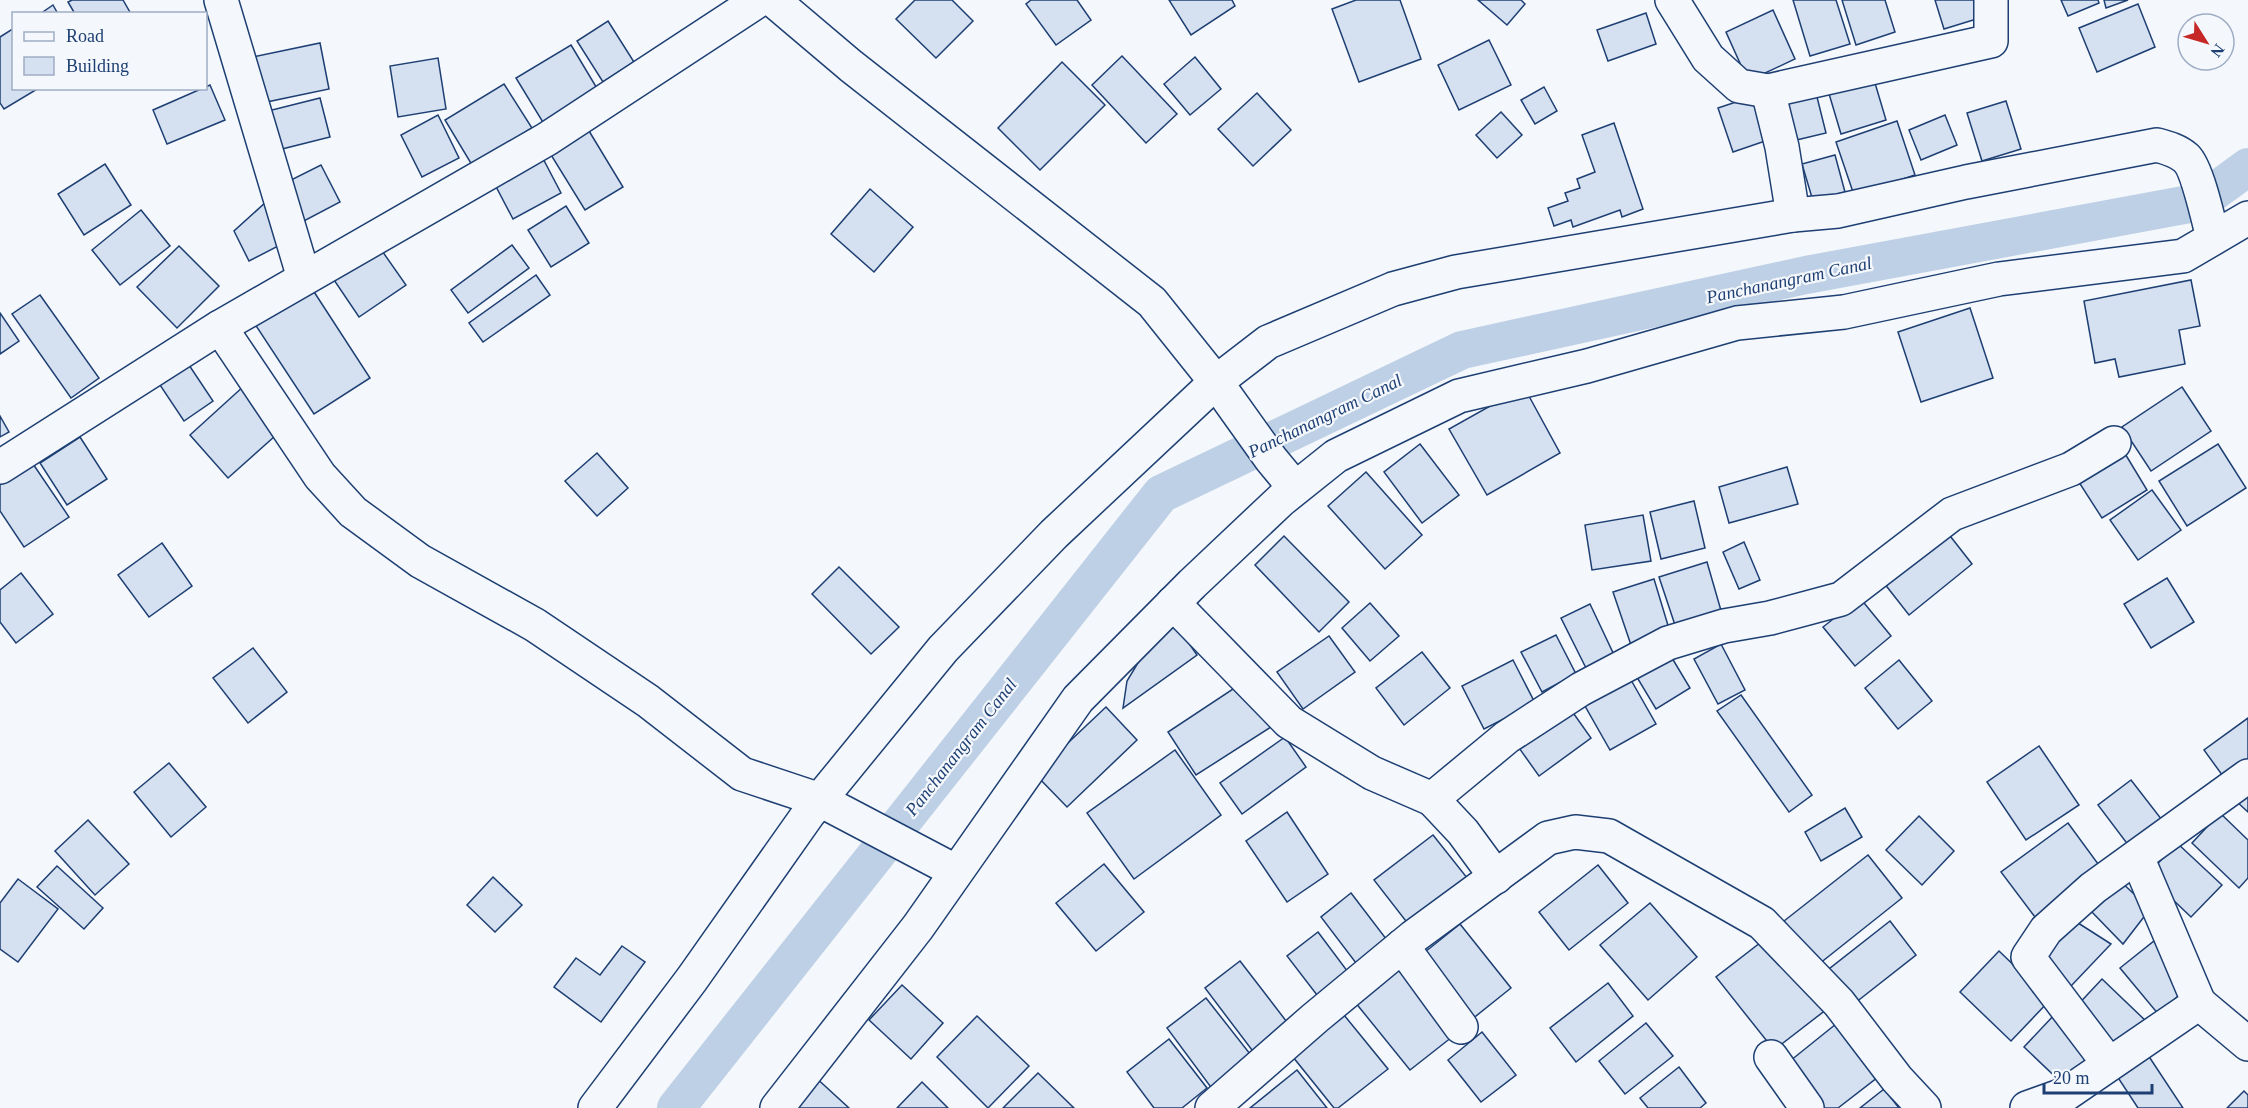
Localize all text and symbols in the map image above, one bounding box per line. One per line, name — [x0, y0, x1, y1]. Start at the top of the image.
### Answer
legend — [12, 12, 207, 90]
north arrow — [2176, 12, 2236, 72]
text: Road — [66, 26, 104, 46]
text: N — [2207, 41, 2228, 61]
text: Building — [66, 56, 129, 76]
water label: Panchanangram Canal — [1704, 253, 1873, 308]
water label: Panchanangram Canal — [1244, 370, 1405, 462]
water label: Panchanangram Canal — [901, 674, 1021, 820]
scale bar — [2044, 1057, 2152, 1095]
text: 20 m — [2053, 1068, 2090, 1088]

